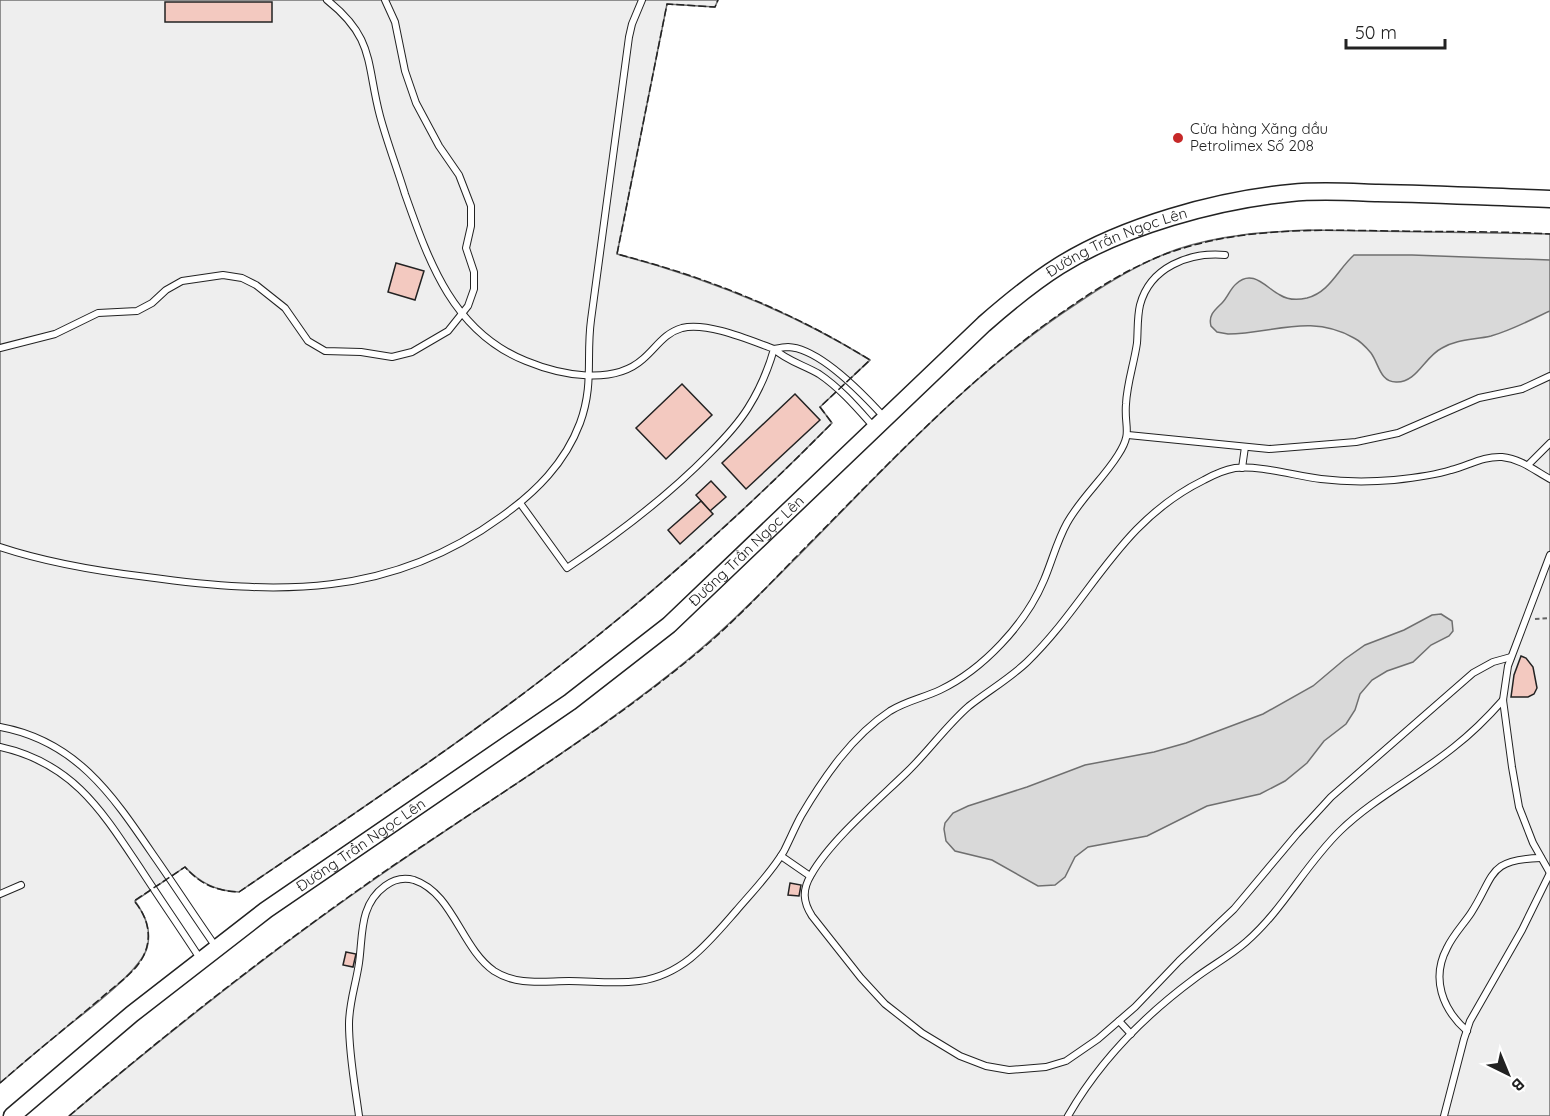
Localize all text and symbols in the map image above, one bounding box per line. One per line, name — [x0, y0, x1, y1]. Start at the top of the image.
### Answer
scale bar — [1346, 12, 1445, 50]
text: 50 m — [1355, 21, 1397, 44]
place label: Cửa hàng Xăng dầu Petrolimex Số 208 — [1190, 119, 1328, 155]
marker: Cửa hàng Xăng dầu Petrolimex Số 208 — [1171, 131, 1185, 145]
street label: Đường Trần Ngọc Lên — [1042, 203, 1189, 281]
street label: Đường Trần Ngọc Lên — [684, 491, 808, 610]
street label: Đường Trần Ngọc Lên — [292, 794, 429, 896]
north arrow — [1478, 1044, 1538, 1104]
text: B — [1508, 1074, 1529, 1096]

